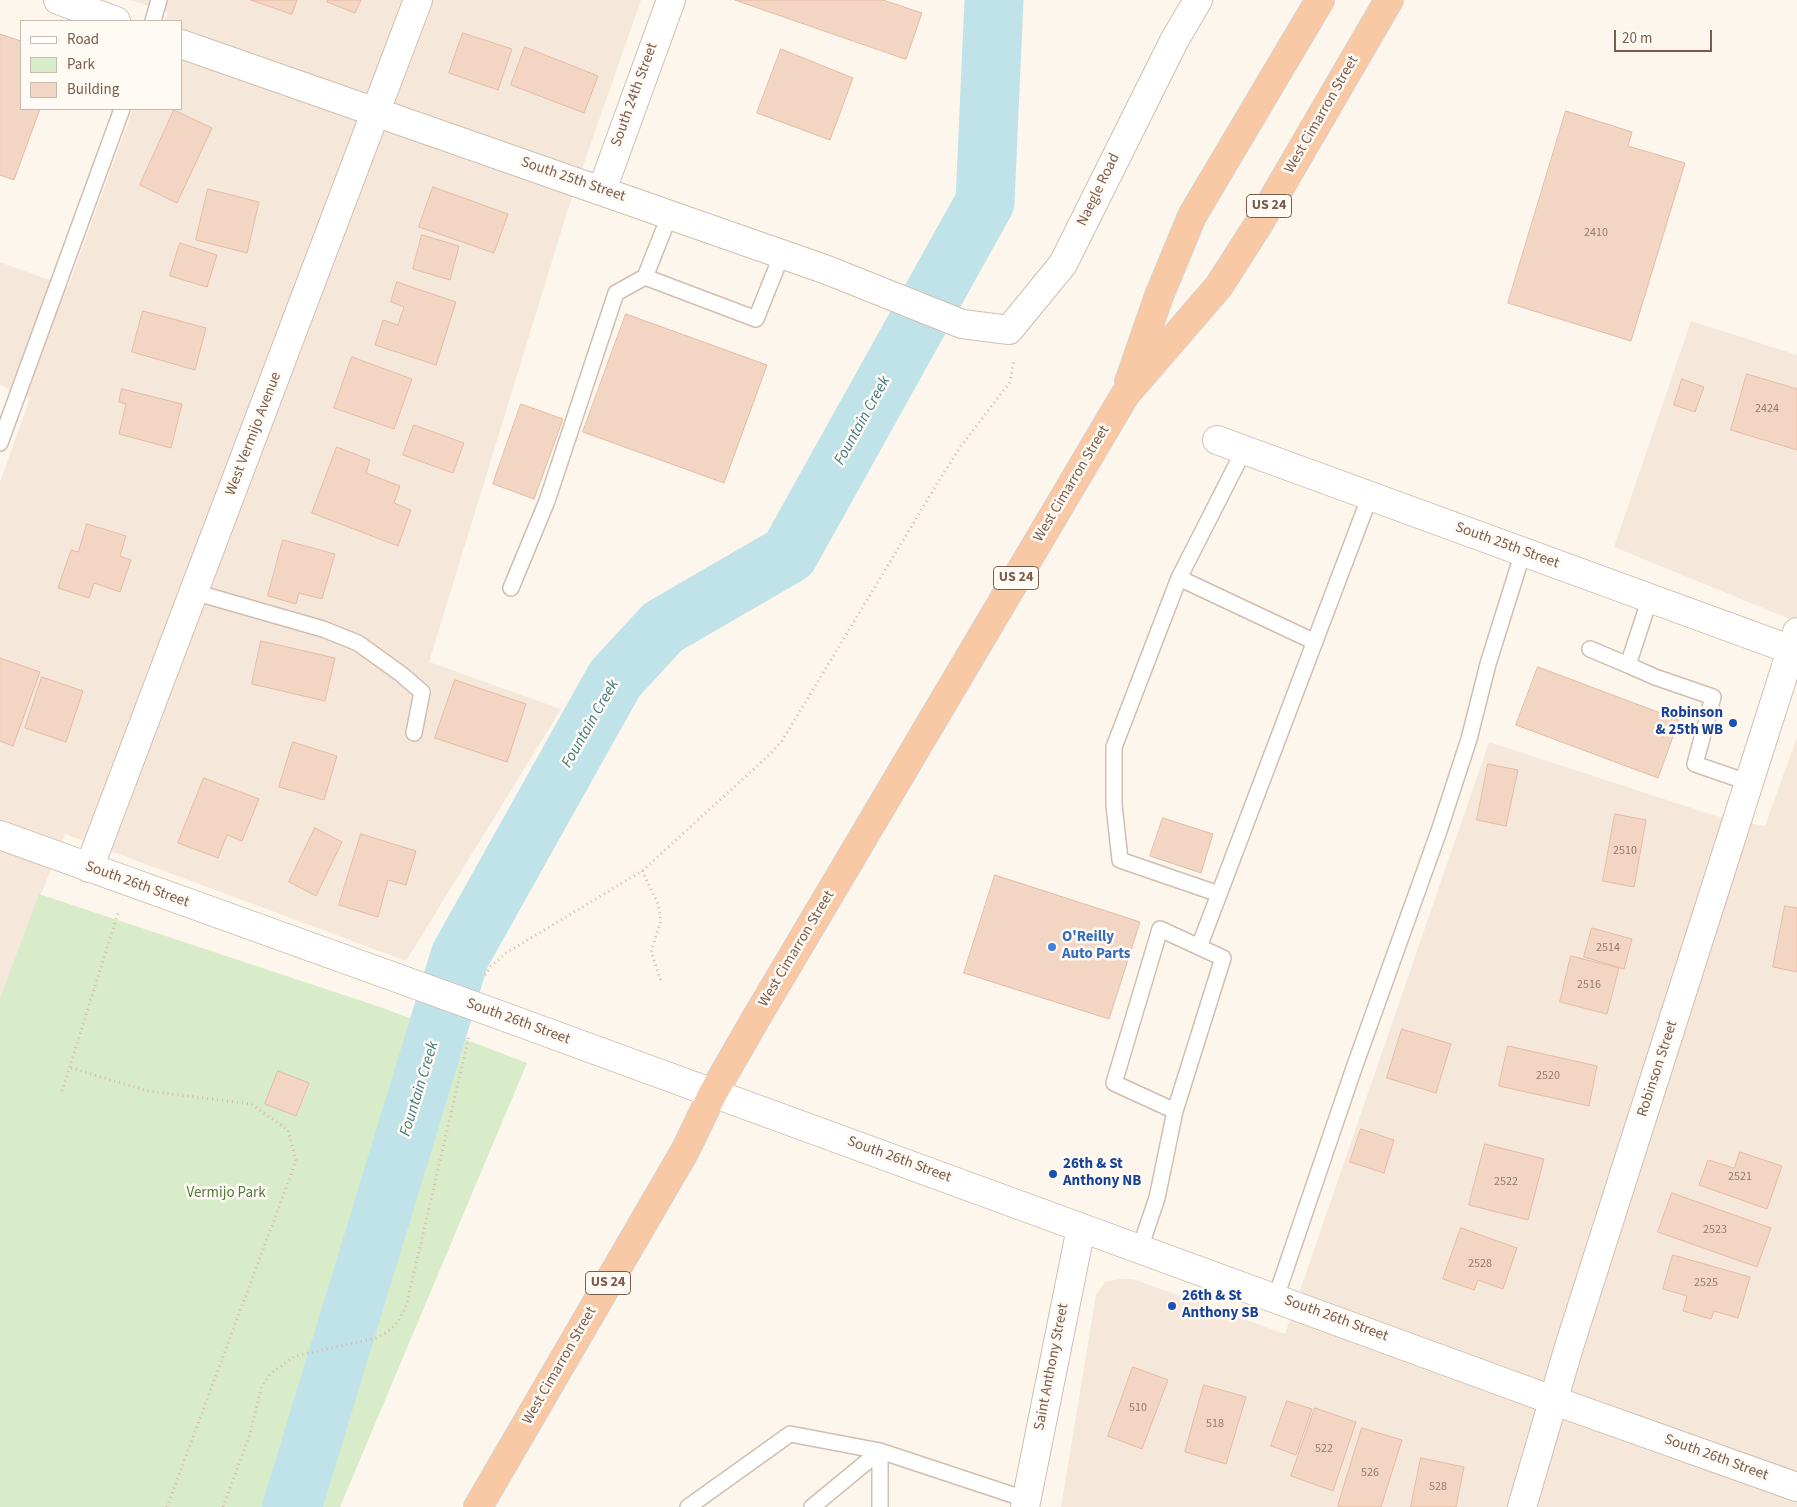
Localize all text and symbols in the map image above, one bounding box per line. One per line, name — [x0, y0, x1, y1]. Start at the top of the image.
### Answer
legend — [20, 20, 182, 110]
scale bar — [1617, 20, 1714, 52]
text: 20 m — [1622, 28, 1652, 49]
text: Road — [67, 29, 99, 50]
street label: South 24th Street — [608, 41, 662, 149]
street label: West Cimarron Street — [1281, 53, 1363, 177]
text: Park — [67, 54, 95, 75]
text: Building — [67, 79, 119, 100]
street label: Naegle Road — [1074, 151, 1124, 229]
street label: South 25th Street — [518, 154, 628, 206]
road number: US 24 — [1246, 195, 1292, 218]
house number: 2410 — [1584, 226, 1608, 240]
street label: West Vermijo Avenue — [222, 370, 286, 498]
water label: Fountain Creek — [831, 373, 895, 469]
house number: 2424 — [1755, 402, 1779, 416]
street label: West Cimarron Street — [1030, 422, 1114, 546]
street label: South 25th Street — [1453, 519, 1561, 573]
road number: US 24 — [994, 566, 1038, 590]
water label: Fountain Creek — [558, 677, 624, 771]
place label: Robinson & 25th WB — [1656, 705, 1723, 740]
marker: Robinson & 25th WB — [1727, 717, 1739, 729]
house number: 2510 — [1613, 844, 1637, 858]
street label: South 26th Street — [83, 858, 191, 912]
street label: West Cimarron Street — [755, 887, 839, 1011]
place label: O'Reilly Auto Parts — [1062, 929, 1130, 964]
marker: O'Reilly Auto Parts — [1046, 941, 1058, 953]
house number: 2514 — [1596, 941, 1620, 955]
house number: 2516 — [1577, 978, 1601, 992]
street label: South 26th Street — [464, 995, 572, 1049]
street label: Robinson Street — [1634, 1019, 1682, 1119]
water label: Fountain Creek — [396, 1039, 444, 1139]
house number: 2520 — [1536, 1069, 1560, 1083]
street label: South 26th Street — [845, 1133, 953, 1187]
place label: 26th & St Anthony NB — [1063, 1156, 1141, 1191]
marker: 26th & St Anthony NB — [1047, 1168, 1059, 1180]
house number: 2521 — [1728, 1170, 1752, 1184]
house number: 2522 — [1494, 1175, 1518, 1189]
park label: Vermijo Park — [186, 1185, 266, 1203]
house number: 2523 — [1703, 1223, 1727, 1237]
house number: 2528 — [1468, 1257, 1492, 1271]
road number: US 24 — [586, 1272, 630, 1295]
house number: 2525 — [1694, 1276, 1718, 1290]
place label: 26th & St Anthony SB — [1182, 1288, 1259, 1323]
street label: South 26th Street — [1282, 1292, 1390, 1346]
marker: 26th & St Anthony SB — [1166, 1300, 1178, 1312]
street label: Saint Anthony Street — [1031, 1302, 1073, 1432]
street label: West Cimarron Street — [519, 1304, 601, 1428]
house number: 510 — [1129, 1401, 1147, 1415]
house number: 518 — [1206, 1417, 1224, 1431]
street label: South 26th Street — [1662, 1431, 1770, 1485]
house number: 522 — [1315, 1442, 1333, 1456]
house number: 526 — [1361, 1466, 1379, 1480]
house number: 528 — [1429, 1480, 1447, 1494]

